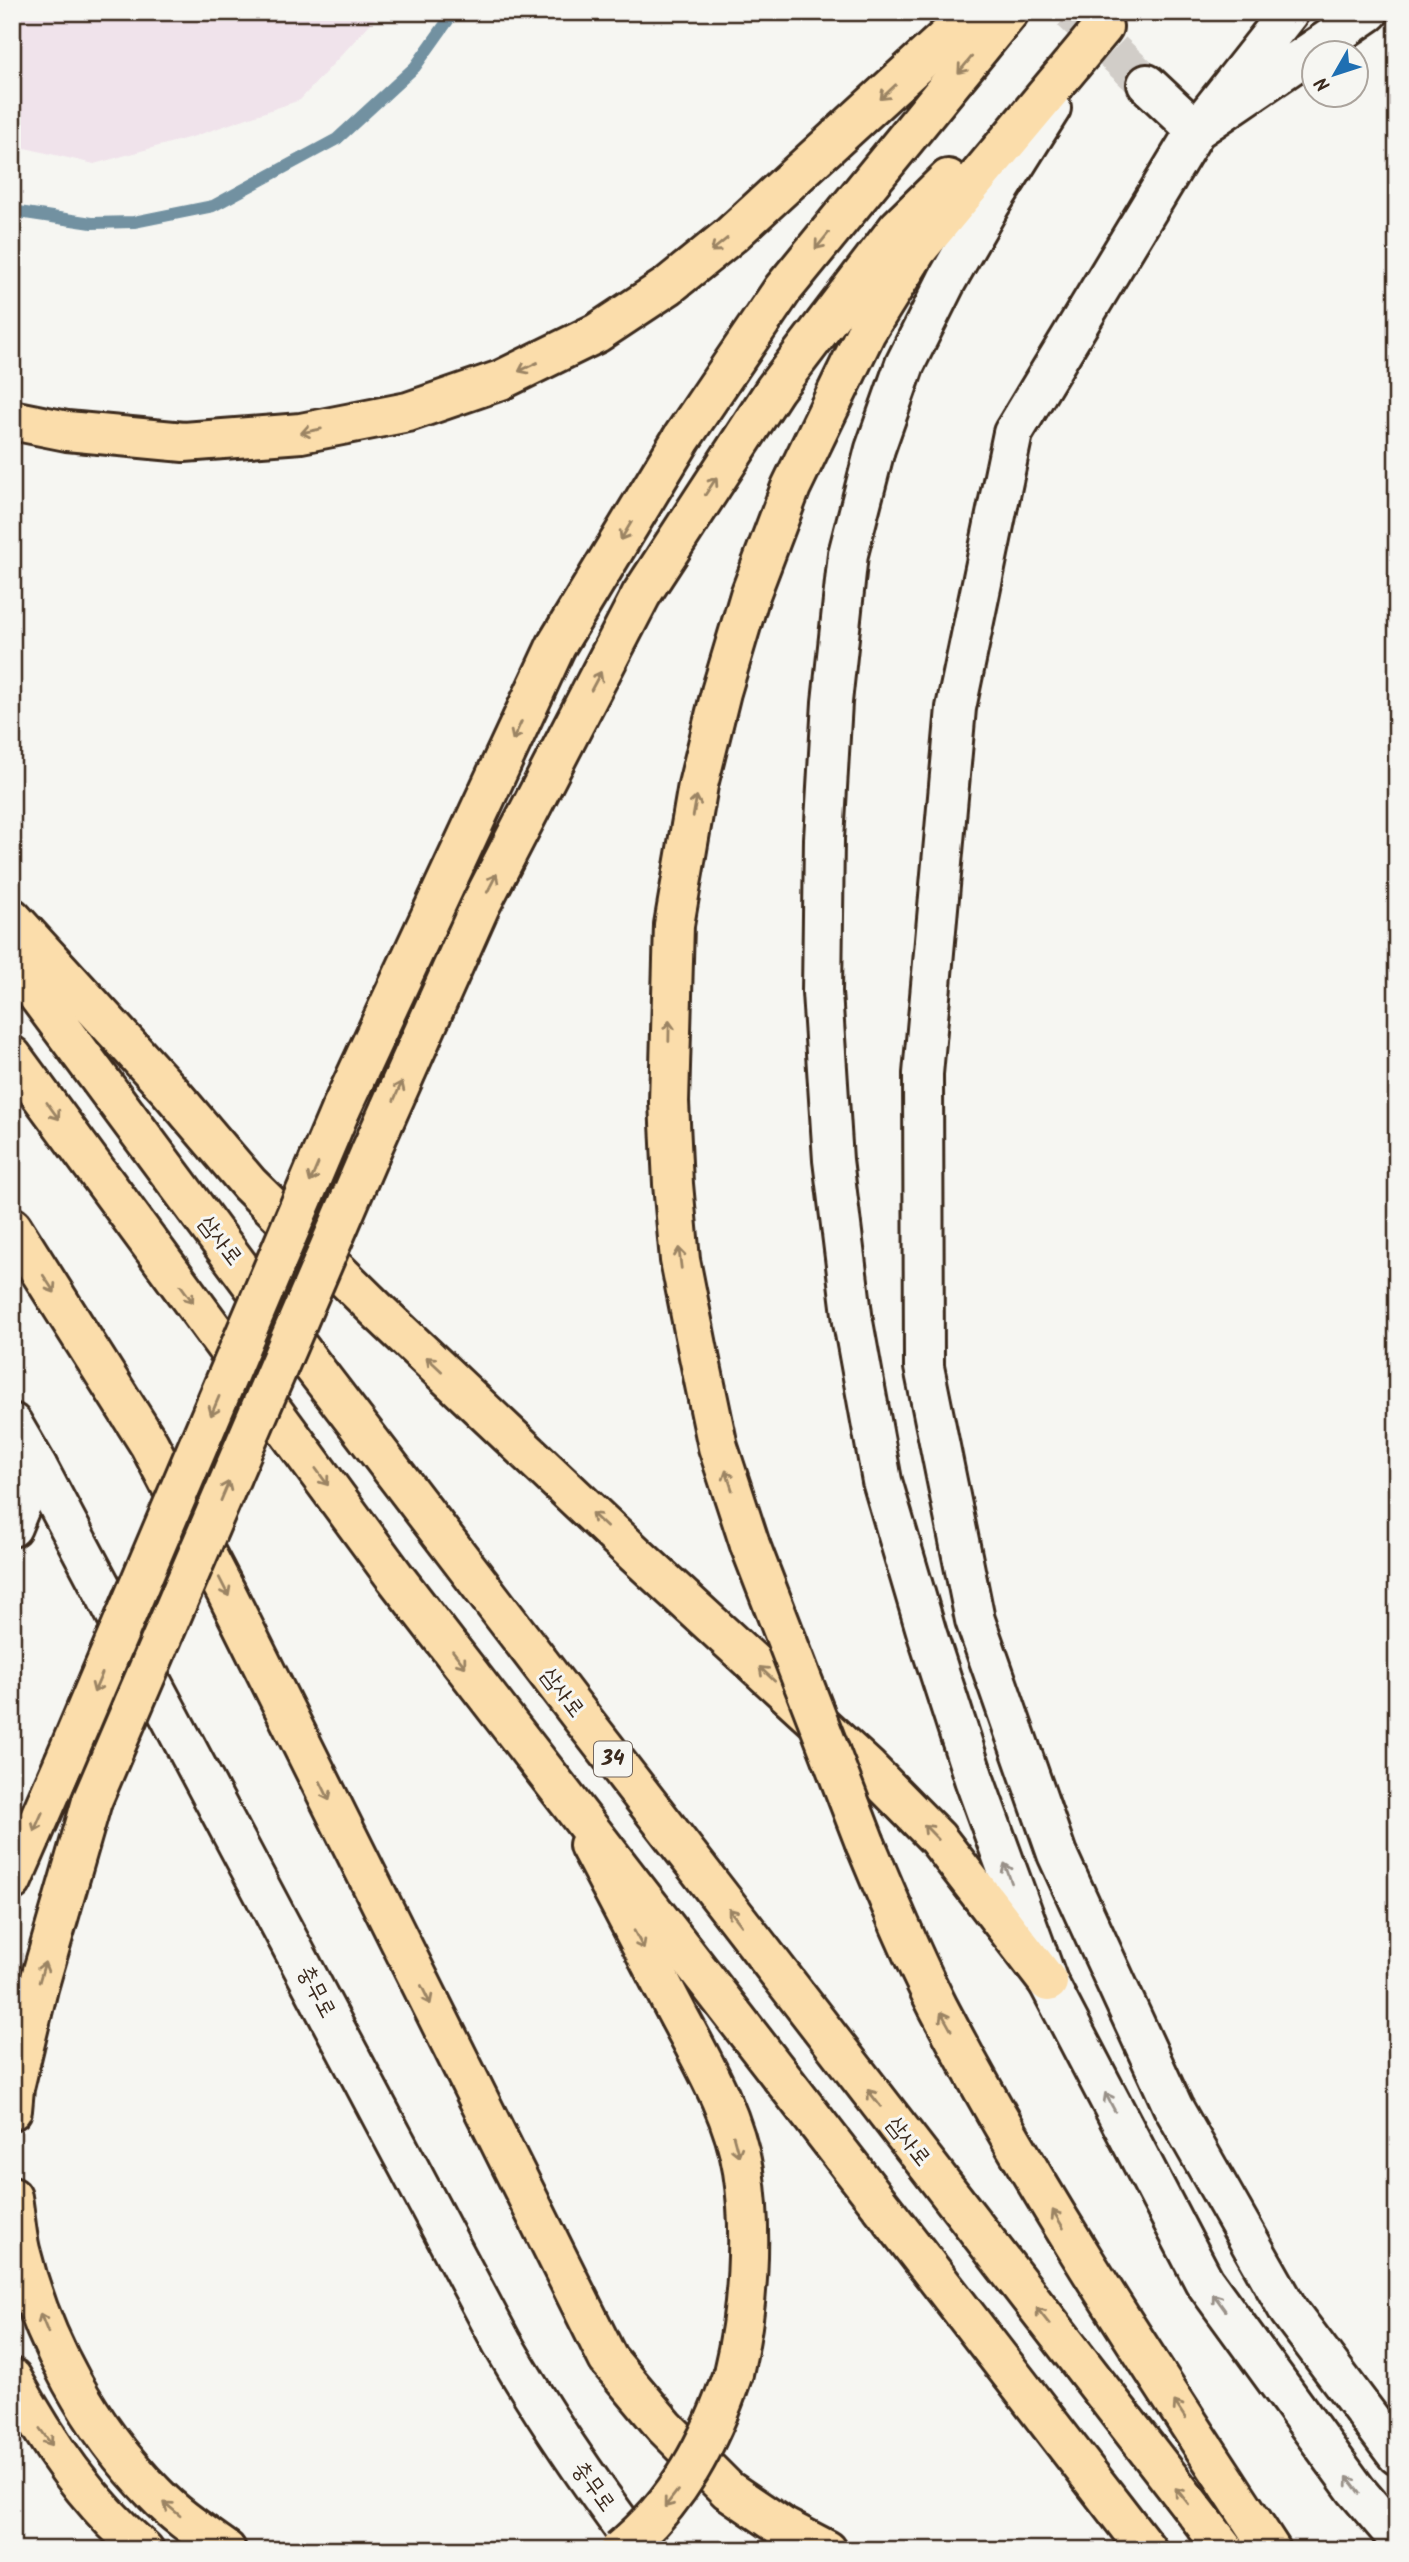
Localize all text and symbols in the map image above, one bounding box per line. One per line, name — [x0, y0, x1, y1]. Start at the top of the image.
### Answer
north arrow — [1300, 38, 1370, 108]
one-way arrow — [957, 55, 973, 73]
text: N — [1308, 69, 1339, 98]
one-way arrow — [879, 84, 897, 100]
one-way arrow — [814, 232, 829, 250]
one-way arrow — [711, 237, 729, 253]
one-way arrow — [518, 361, 539, 374]
one-way arrow — [300, 425, 323, 438]
one-way arrow — [705, 476, 719, 496]
one-way arrow — [619, 521, 633, 541]
one-way arrow — [589, 671, 603, 692]
one-way arrow — [510, 720, 523, 741]
one-way arrow — [689, 795, 702, 818]
one-way arrow — [485, 874, 499, 894]
one-way arrow — [663, 1020, 676, 1043]
one-way arrow — [392, 1081, 405, 1102]
one-way arrow — [45, 1101, 60, 1120]
one-way arrow — [306, 1162, 319, 1184]
street label: 삼사로 — [189, 1208, 251, 1274]
one-way arrow — [674, 1248, 687, 1270]
one-way arrow — [42, 1274, 56, 1293]
one-way arrow — [180, 1284, 195, 1303]
one-way arrow — [426, 1355, 443, 1372]
one-way arrow — [208, 1394, 221, 1416]
one-way arrow — [315, 1467, 329, 1486]
one-way arrow — [722, 1470, 734, 1492]
one-way arrow — [219, 1481, 232, 1502]
one-way arrow — [591, 1511, 608, 1528]
one-way arrow — [217, 1576, 231, 1597]
one-way arrow — [451, 1650, 466, 1668]
street label: 삼사로 — [531, 1660, 593, 1726]
one-way arrow — [758, 1666, 776, 1682]
one-way arrow — [91, 1672, 104, 1693]
road number: 34 — [594, 1742, 632, 1776]
one-way arrow — [318, 1780, 332, 1801]
one-way arrow — [31, 1811, 44, 1832]
one-way arrow — [922, 1823, 939, 1840]
one-way arrow — [1000, 1862, 1013, 1884]
one-way arrow — [728, 1909, 743, 1927]
one-way arrow — [632, 1930, 646, 1950]
street label: 충무로 — [287, 1959, 345, 2025]
one-way arrow — [37, 1961, 50, 1983]
one-way arrow — [419, 1984, 433, 2005]
one-way arrow — [939, 2011, 953, 2031]
one-way arrow — [867, 2089, 882, 2107]
one-way arrow — [1103, 2092, 1117, 2113]
street label: 삼사로 — [877, 2109, 939, 2175]
one-way arrow — [730, 2134, 743, 2157]
one-way arrow — [1050, 2209, 1064, 2229]
one-way arrow — [1212, 2293, 1226, 2312]
one-way arrow — [1036, 2308, 1051, 2326]
one-way arrow — [37, 2313, 50, 2334]
one-way arrow — [1173, 2401, 1187, 2421]
one-way arrow — [39, 2427, 53, 2446]
street label: 충무로 — [562, 2454, 624, 2520]
one-way arrow — [1346, 2476, 1361, 2495]
one-way arrow — [1175, 2488, 1190, 2506]
one-way arrow — [663, 2489, 678, 2507]
one-way arrow — [163, 2501, 181, 2517]

